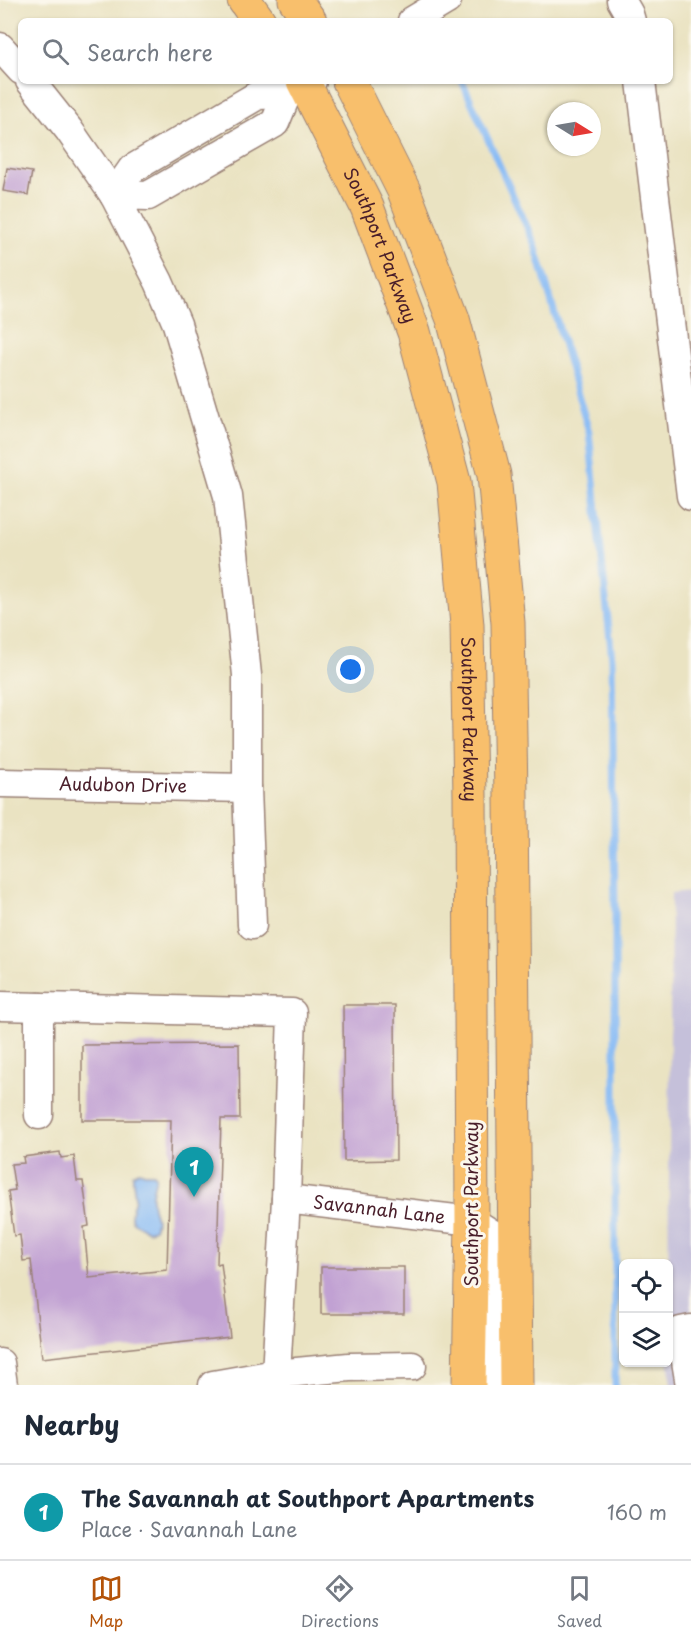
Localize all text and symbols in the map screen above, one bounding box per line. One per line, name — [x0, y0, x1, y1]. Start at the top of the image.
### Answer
search box — [18, 18, 673, 84]
icon: search — [39, 35, 72, 68]
text: Search here — [87, 35, 213, 68]
north arrow — [547, 102, 601, 156]
street label: Southport Parkway — [337, 163, 424, 327]
street label: Southport Parkway — [455, 636, 485, 802]
your location — [336, 655, 365, 684]
street label: Audubon Drive — [59, 769, 187, 799]
street label: Southport Parkway — [457, 1121, 484, 1287]
pin: 1 — [174, 1148, 214, 1197]
street label: Savannah Lane — [312, 1187, 447, 1230]
map controls — [619, 1259, 673, 1367]
button: locate — [619, 1259, 673, 1313]
button: layers — [619, 1313, 673, 1367]
text: Nearby — [24, 1405, 119, 1444]
text: The Savannah at Southport Apartments — [81, 1481, 534, 1514]
text: 1 — [39, 1497, 48, 1527]
text: 160 m — [607, 1497, 667, 1527]
text: Place · Savannah Lane — [81, 1514, 297, 1544]
tab: Map — [89, 1572, 123, 1632]
tab: Directions — [301, 1572, 379, 1632]
tab: Saved — [557, 1572, 602, 1632]

